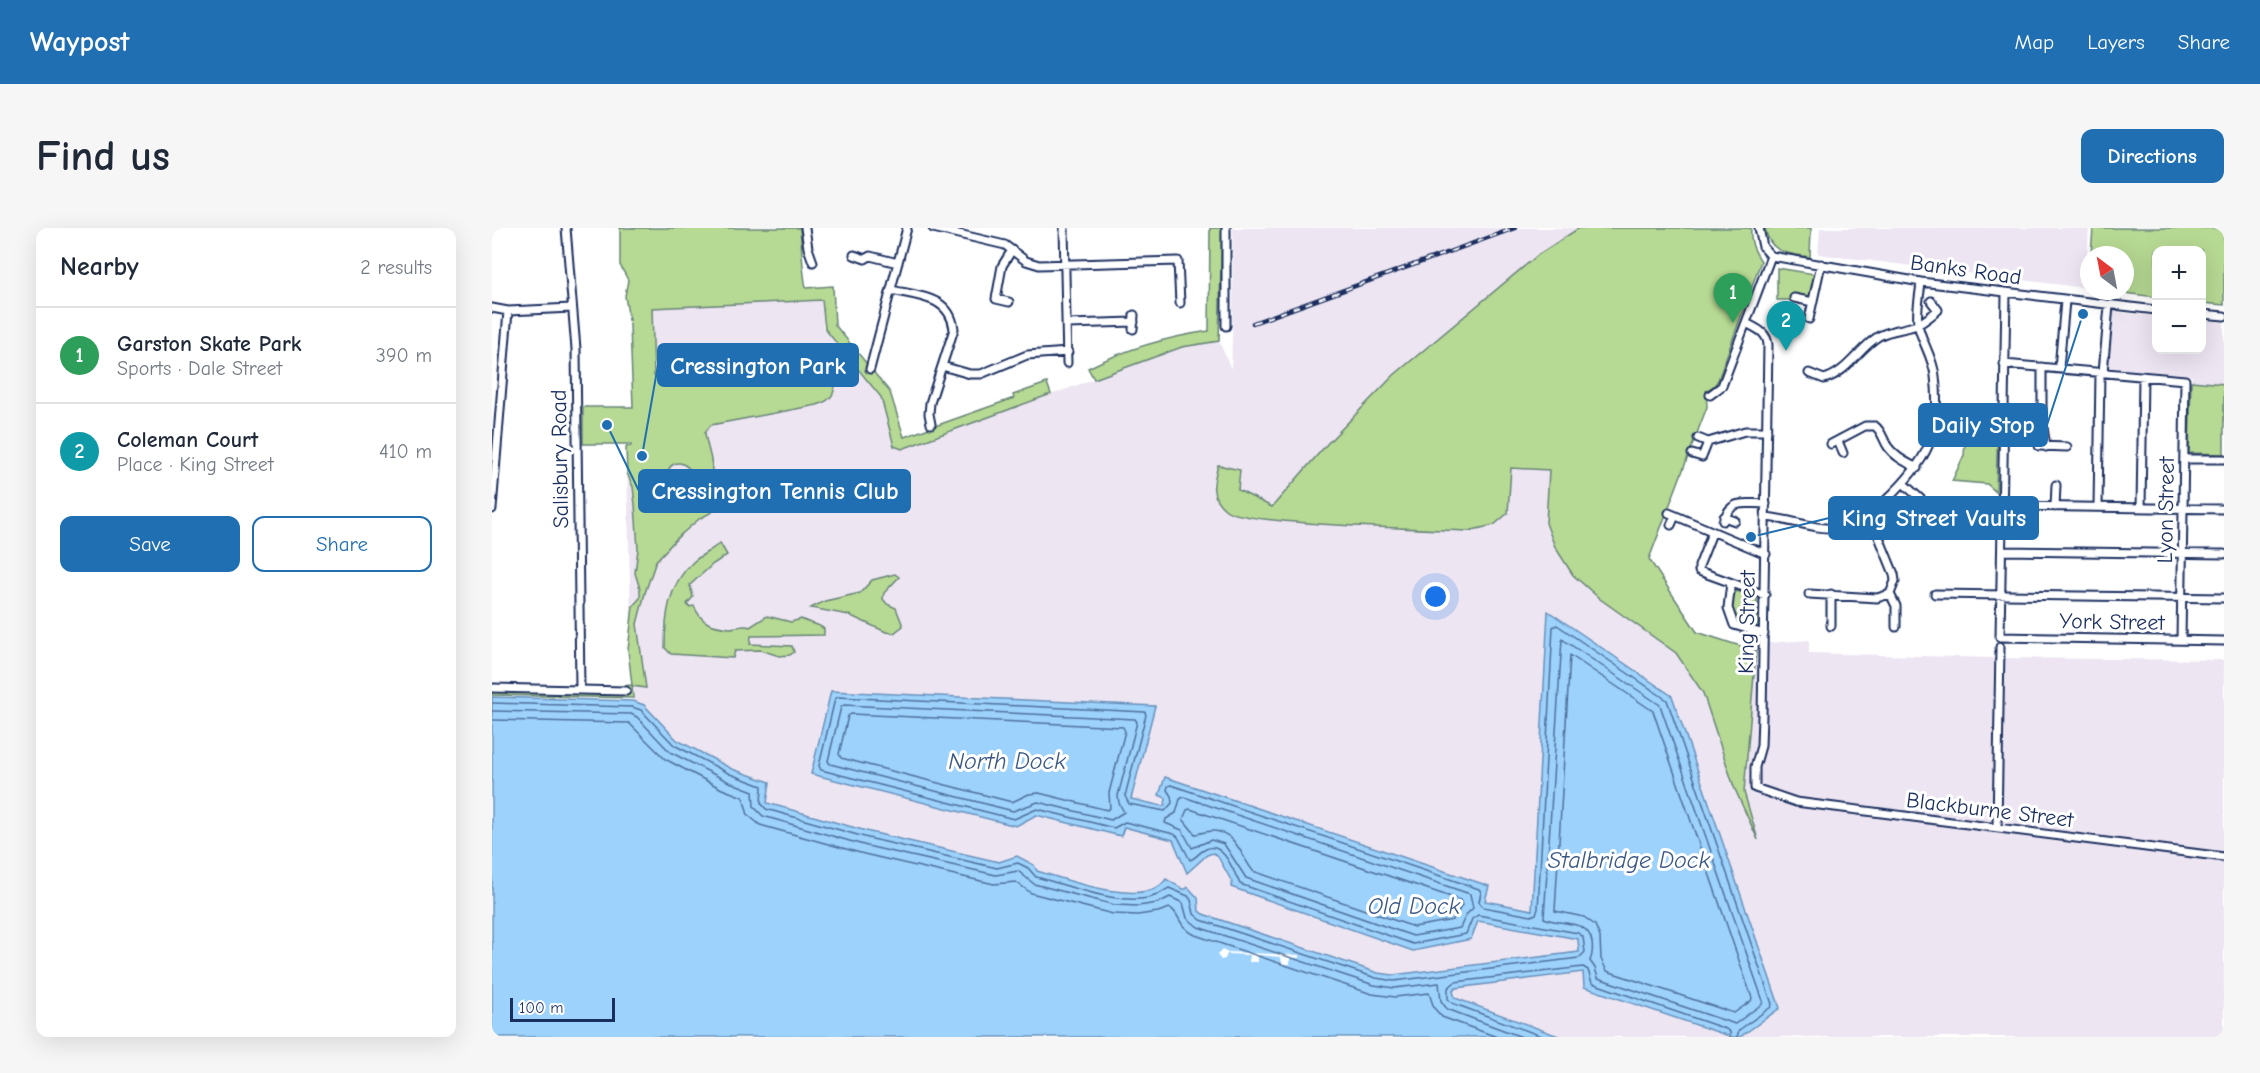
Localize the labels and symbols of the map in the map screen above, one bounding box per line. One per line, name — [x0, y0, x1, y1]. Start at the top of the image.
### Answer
north arrow — [2080, 246, 2134, 300]
street label: Banks Road — [1909, 249, 2023, 291]
pin: 1 — [1714, 274, 1752, 323]
pin: 2 — [1766, 302, 1806, 351]
callout: Cressington Park — [658, 344, 858, 386]
text: Cressington Park — [670, 352, 846, 380]
street label: Salisbury Road — [546, 389, 574, 529]
callout: Daily Stop — [1919, 404, 2047, 446]
text: Daily Stop — [1931, 411, 2035, 439]
street label: Lyon Street — [2152, 456, 2180, 564]
callout: Cressington Tennis Club — [639, 470, 910, 512]
text: Cressington Tennis Club — [651, 477, 899, 505]
callout: King Street Vaults — [1829, 497, 2038, 539]
text: King Street Vaults — [1842, 504, 2026, 532]
street label: King Street — [1733, 569, 1761, 674]
your location — [1421, 582, 1450, 611]
street label: York Street — [2059, 608, 2166, 636]
water label: North Dock — [948, 747, 1066, 775]
street label: Blackburne Street — [1905, 787, 2076, 833]
water label: Stalbridge Dock — [1548, 846, 1710, 874]
water label: Old Dock — [1368, 892, 1460, 920]
scale bar — [510, 995, 615, 1022]

